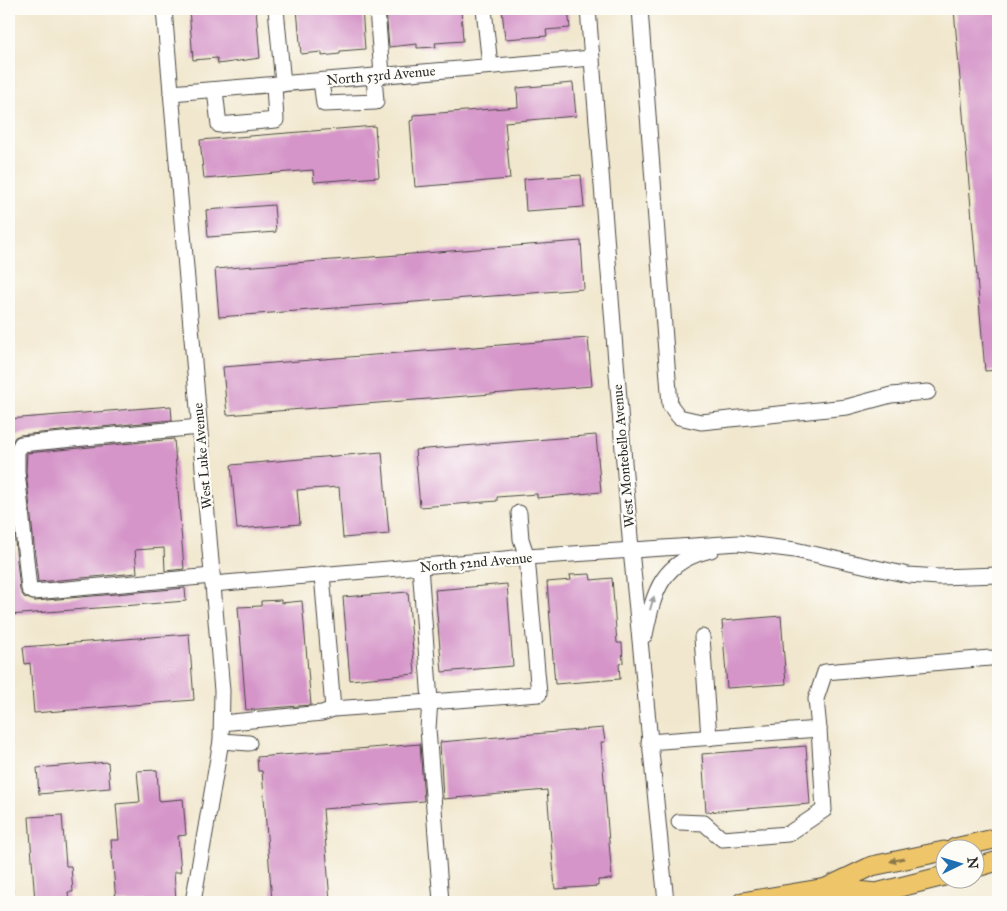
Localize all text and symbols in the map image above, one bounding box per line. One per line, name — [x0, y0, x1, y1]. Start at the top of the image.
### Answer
street label: North 53rd Avenue — [326, 62, 436, 89]
street label: West Montebello Avenue — [609, 383, 638, 528]
street label: West Luke Avenue — [189, 402, 216, 510]
street label: North 52nd Avenue — [419, 549, 533, 576]
one-way arrow — [648, 596, 656, 611]
north arrow — [934, 838, 984, 888]
one-way arrow — [889, 856, 904, 864]
text: N — [963, 856, 981, 870]

